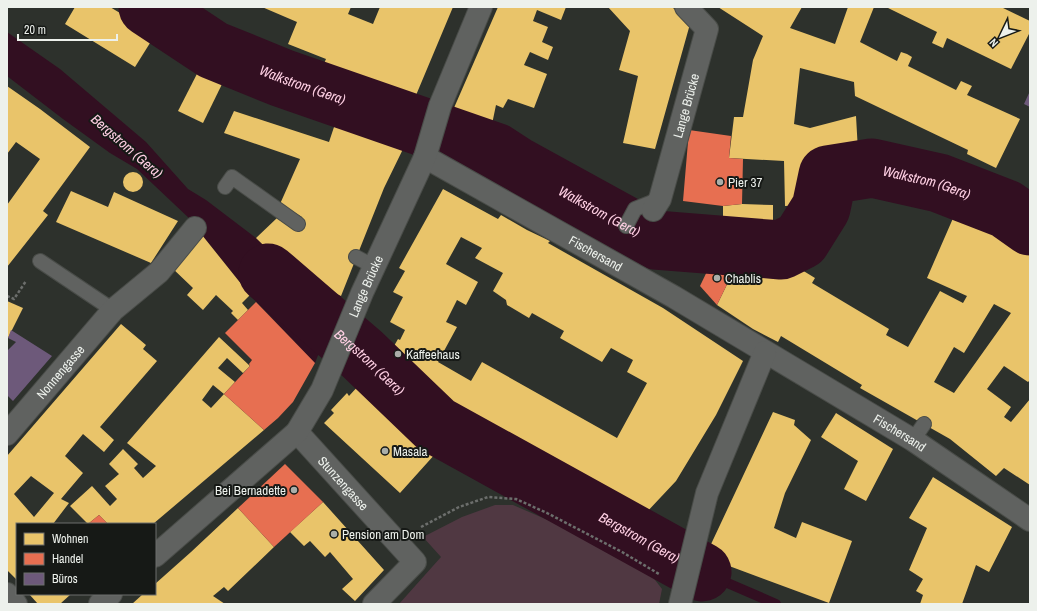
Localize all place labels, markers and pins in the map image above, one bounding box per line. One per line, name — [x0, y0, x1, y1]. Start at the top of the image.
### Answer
place label: Pier 37 — [728, 174, 762, 191]
marker: Pier 37 — [715, 177, 725, 187]
place label: Chablis — [725, 270, 761, 287]
marker: Chablis — [712, 273, 722, 283]
place label: Kaffeehaus — [406, 346, 460, 363]
marker: Kaffeehaus — [393, 349, 403, 359]
place label: Masala — [393, 443, 427, 460]
marker: Masala — [380, 446, 390, 456]
place label: Bei Bernadette — [215, 482, 286, 499]
marker: Bei Bernadette — [289, 485, 299, 495]
place label: Pension am Dom — [342, 526, 424, 543]
marker: Pension am Dom — [329, 529, 339, 539]

